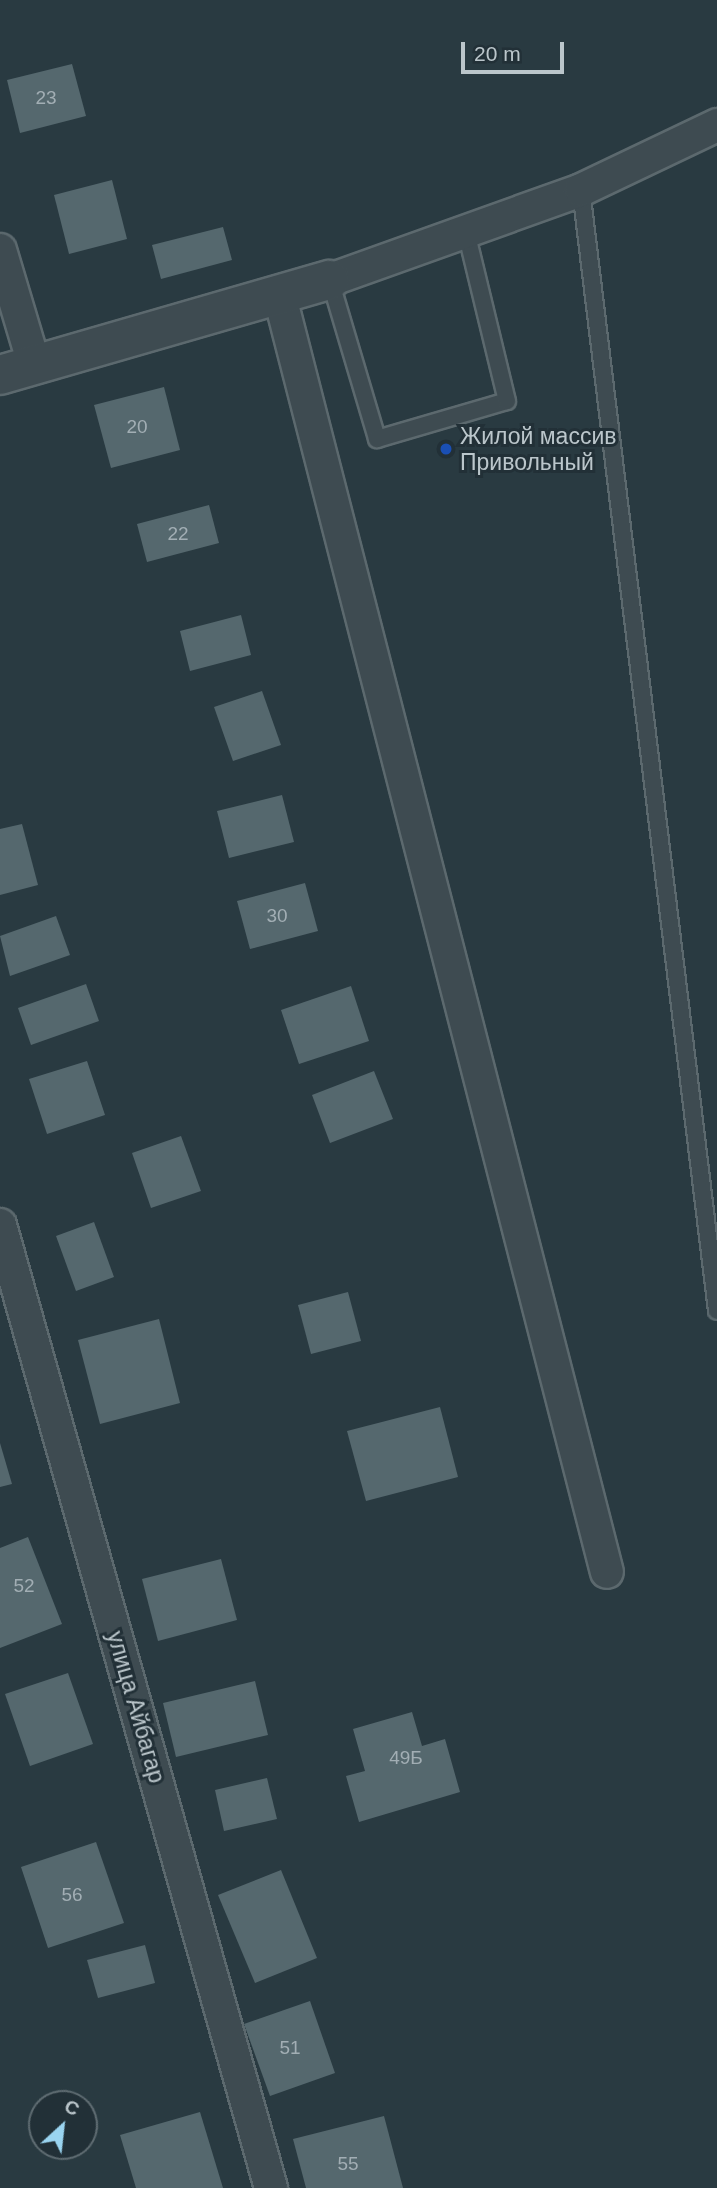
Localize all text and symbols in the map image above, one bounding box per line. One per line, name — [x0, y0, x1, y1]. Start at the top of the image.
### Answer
scale bar — [465, 28, 568, 72]
text: 20 m — [474, 42, 521, 65]
house number: 23 — [35, 87, 57, 109]
house number: 20 — [126, 416, 148, 438]
place label: Жилой массив Привольный — [460, 422, 616, 476]
marker: Жилой массив Привольный — [438, 441, 454, 457]
house number: 22 — [167, 523, 189, 545]
house number: 30 — [266, 905, 288, 927]
house number: 52 — [13, 1575, 35, 1597]
street label: улица Айбагар — [101, 1628, 171, 1786]
house number: 49Б — [389, 1747, 423, 1769]
house number: 56 — [61, 1884, 83, 1906]
house number: 51 — [279, 2037, 301, 2059]
north arrow — [28, 2090, 98, 2160]
text: С — [61, 2095, 83, 2120]
house number: 55 — [337, 2153, 359, 2175]

